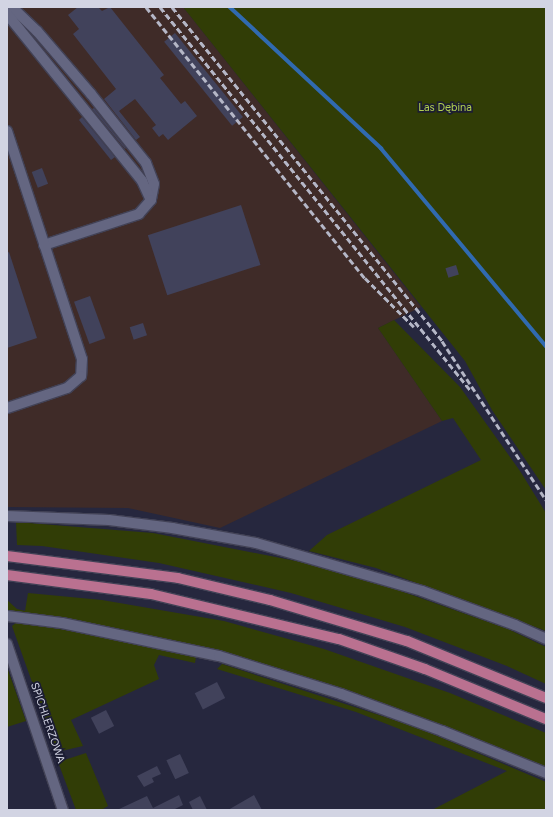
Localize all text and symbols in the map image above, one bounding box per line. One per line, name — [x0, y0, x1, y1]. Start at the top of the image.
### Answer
park label: Las Dębina — [418, 101, 472, 115]
street label: SPICHLERZOWA — [27, 681, 67, 765]

